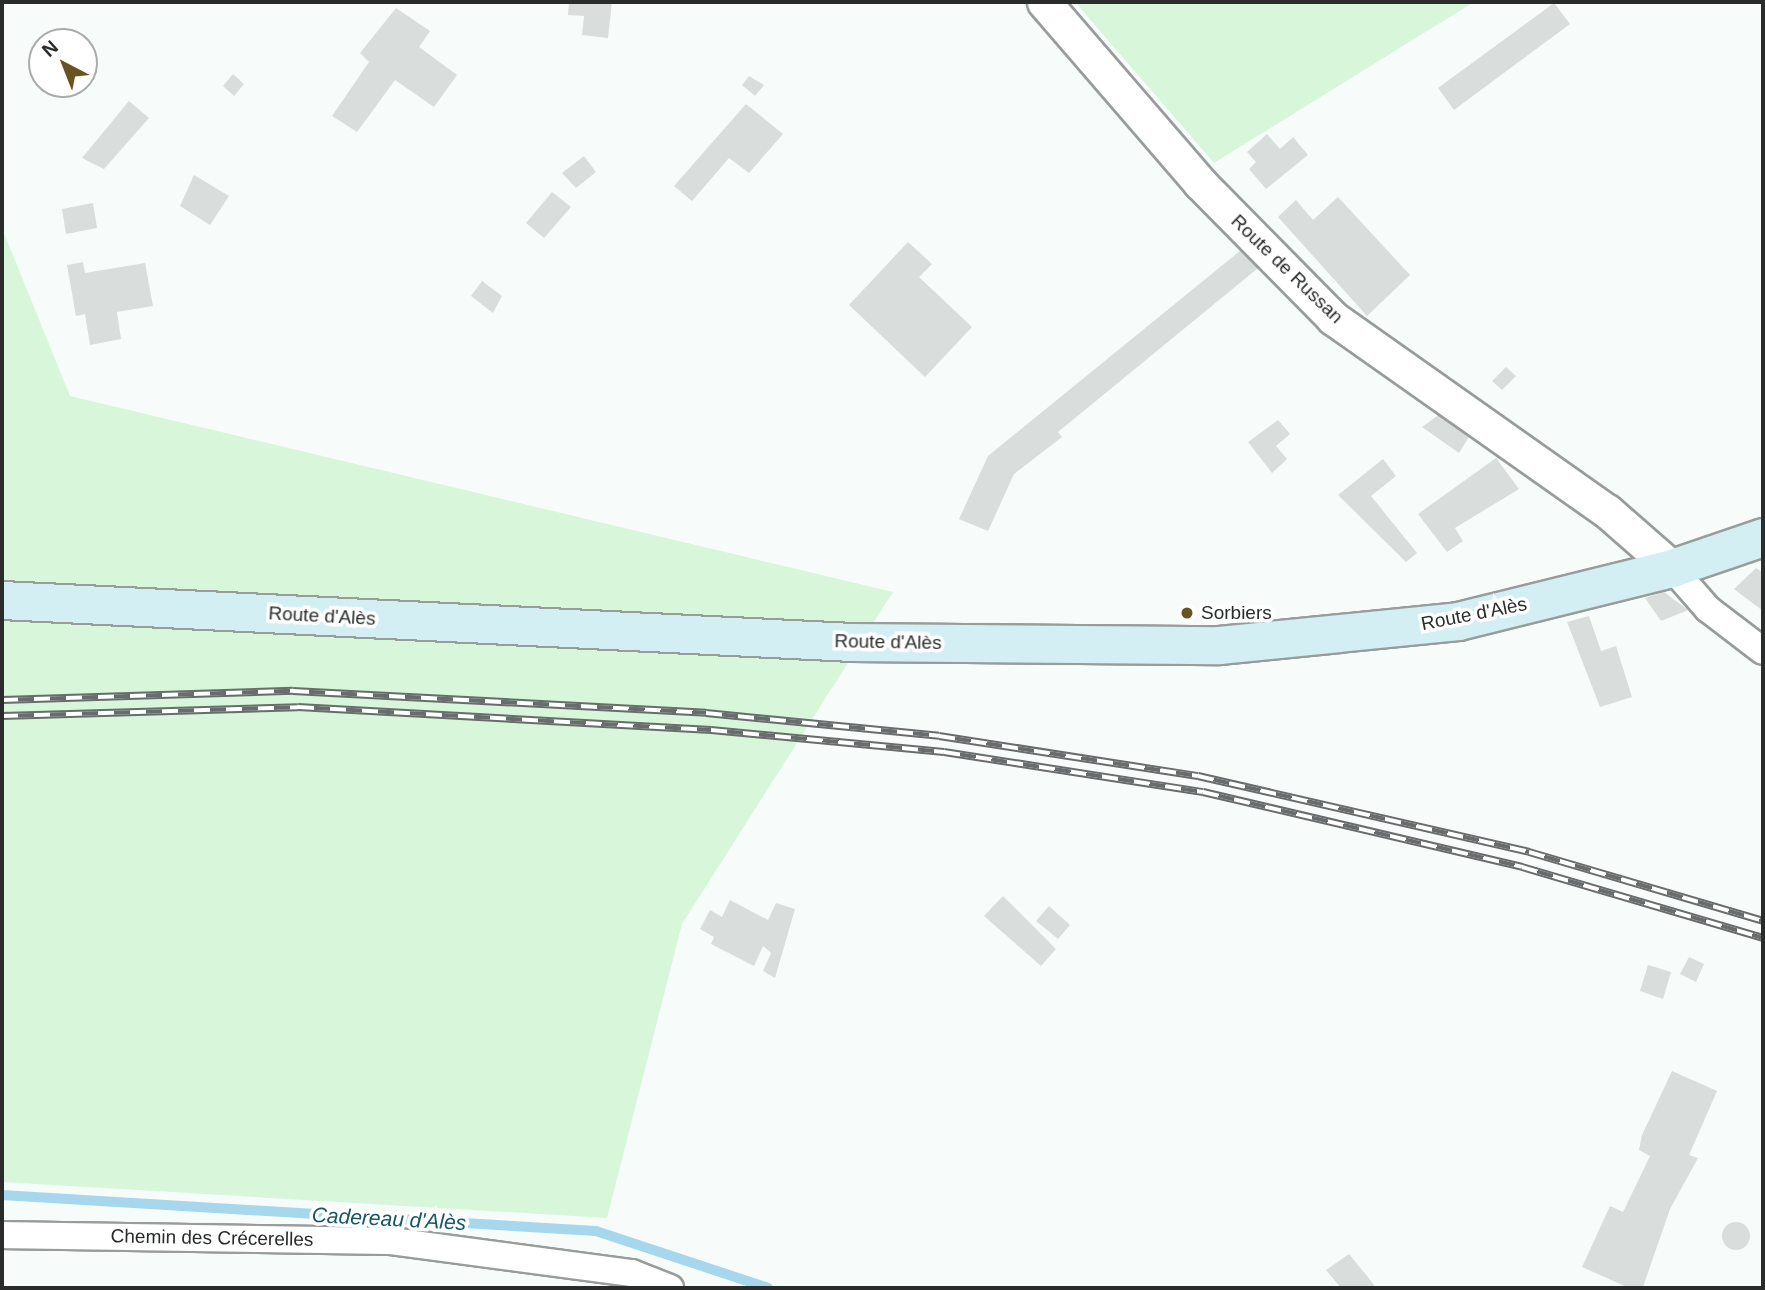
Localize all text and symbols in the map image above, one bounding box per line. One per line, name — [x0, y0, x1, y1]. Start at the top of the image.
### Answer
north arrow — [28, 28, 98, 98]
text: N — [38, 36, 62, 61]
street label: Route de Russan — [1226, 210, 1348, 328]
street label: Route d'Alès — [1419, 593, 1529, 635]
street label: Route d'Alès — [268, 602, 376, 630]
place label: Sorbiers — [1201, 602, 1272, 624]
marker: Sorbiers — [1179, 605, 1195, 621]
street label: Route d'Alès — [834, 630, 942, 654]
water label: Cadereau d'Alès — [311, 1202, 467, 1236]
street label: Chemin des Crécerelles — [110, 1225, 314, 1251]

